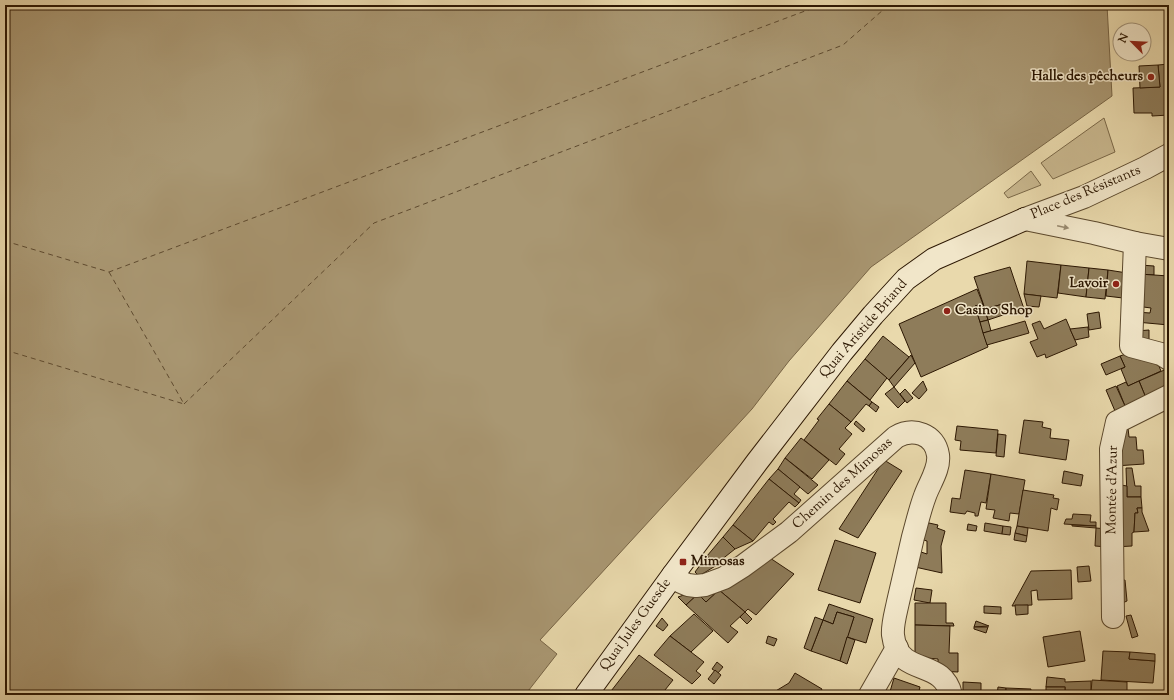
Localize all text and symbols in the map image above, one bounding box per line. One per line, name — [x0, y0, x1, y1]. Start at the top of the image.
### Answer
north arrow — [1112, 22, 1152, 62]
text: N — [1114, 31, 1133, 47]
place label: Halle des pêcheurs — [1032, 67, 1143, 87]
marker: Halle des pêcheurs — [1146, 72, 1156, 82]
street label: Place des Résistants — [1028, 161, 1144, 225]
one-way arrow — [1057, 224, 1069, 230]
place label: Lavoir — [1070, 274, 1109, 294]
street label: Quai Aristide Briand — [815, 275, 913, 383]
marker: Lavoir — [1111, 279, 1121, 289]
place label: Casino Shop — [955, 301, 1033, 321]
marker: Casino Shop — [942, 306, 952, 316]
street label: Chemin des Mimosas — [788, 433, 898, 535]
street label: Montée d'Azur — [1102, 445, 1124, 535]
place label: Mimosas — [691, 552, 745, 572]
marker: Mimosas — [678, 557, 688, 567]
street label: Quai Jules Guesde — [596, 575, 676, 675]

